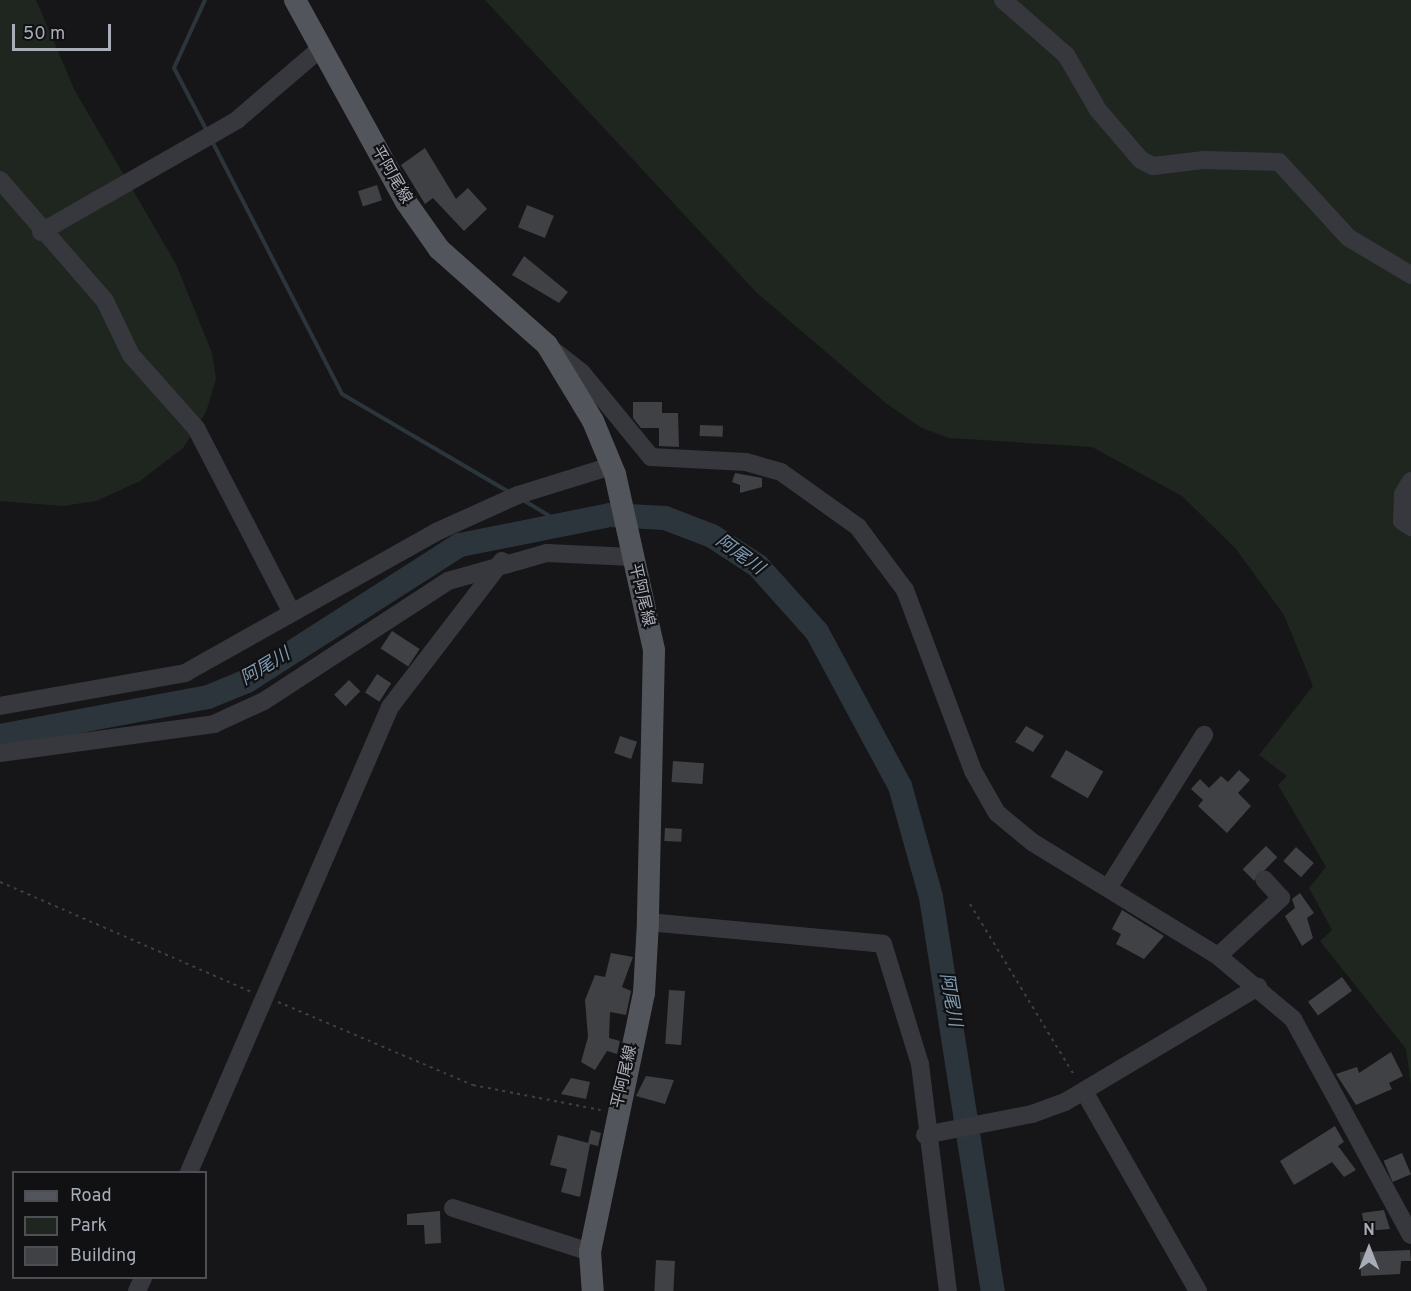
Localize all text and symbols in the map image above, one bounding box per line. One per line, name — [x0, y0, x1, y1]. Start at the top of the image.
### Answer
scale bar — [15, 12, 114, 50]
text: 50 m — [23, 23, 65, 46]
street label: 平阿尾線 — [367, 142, 415, 208]
water label: 阿尾川 — [711, 531, 767, 581]
street label: 平阿尾線 — [624, 562, 658, 628]
water label: 阿尾川 — [237, 645, 295, 691]
water label: 阿尾川 — [934, 972, 964, 1028]
street label: 平阿尾線 — [608, 1044, 642, 1110]
legend — [12, 1171, 207, 1279]
text: Road — [70, 1185, 112, 1208]
text: Park — [70, 1215, 107, 1238]
north arrow — [1339, 1219, 1399, 1279]
text: N — [1363, 1221, 1375, 1241]
text: Building — [70, 1245, 136, 1268]

